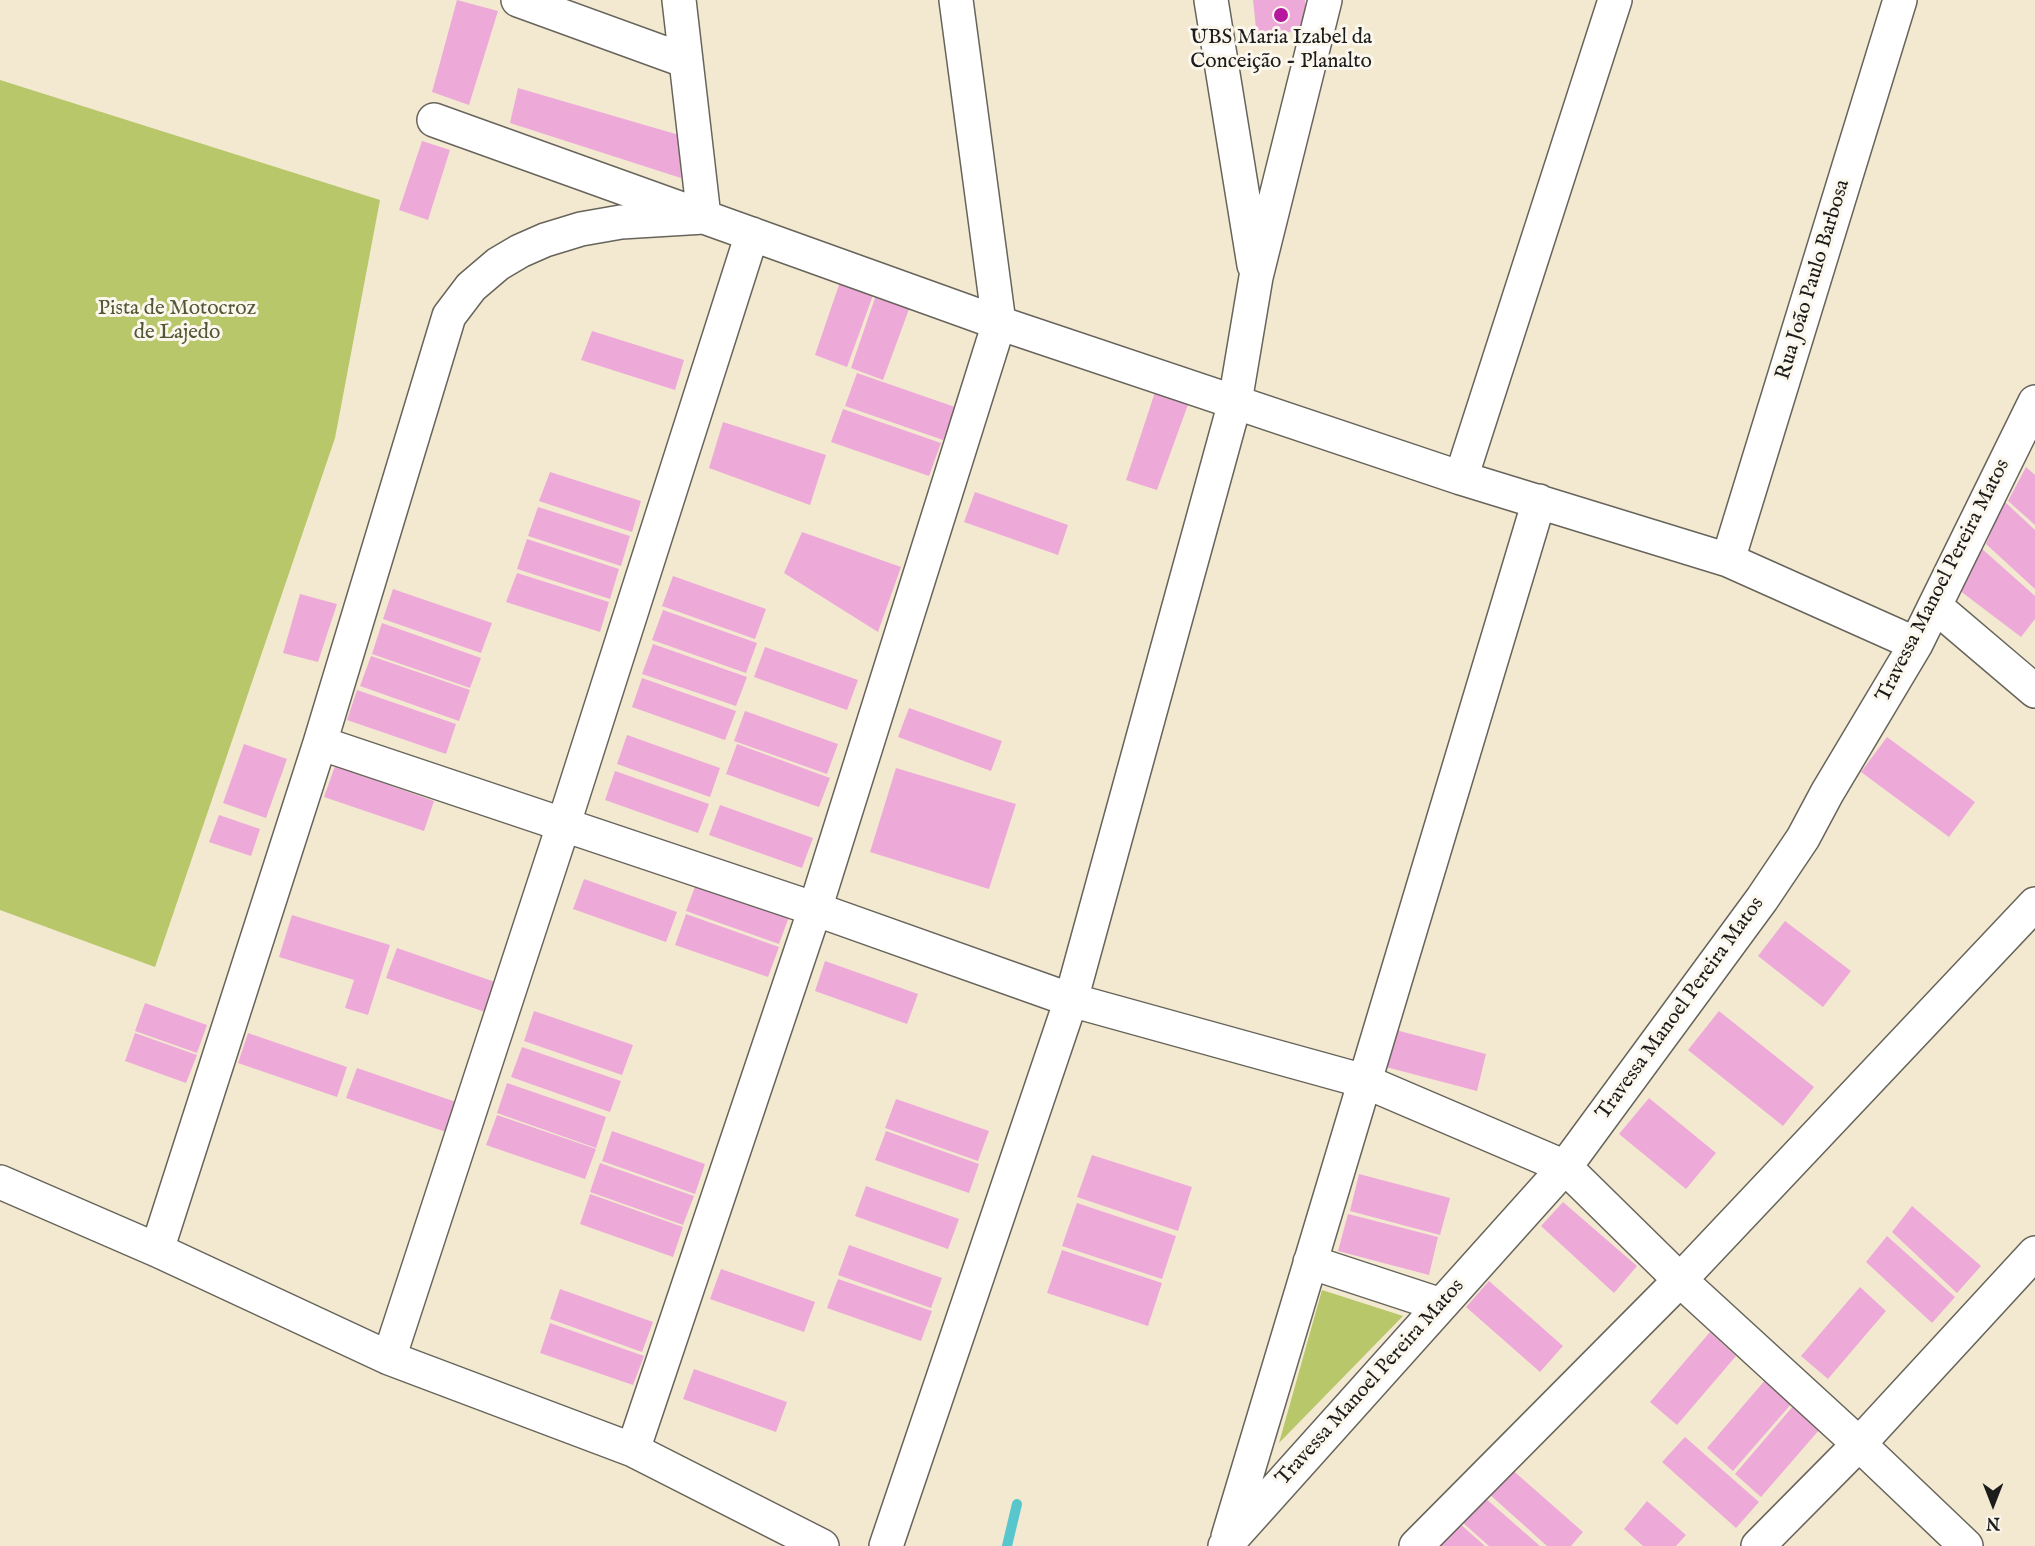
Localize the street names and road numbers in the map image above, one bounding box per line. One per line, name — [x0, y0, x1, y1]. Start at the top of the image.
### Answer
street label: Rua João Paulo Barbosa — [1772, 177, 1856, 383]
street label: Travessa Manoel Pereira Matos — [1872, 455, 2016, 707]
street label: Travessa Manoel Pereira Matos — [1592, 893, 1770, 1125]
street label: Travessa Manoel Pereira Matos — [1272, 1274, 1470, 1492]

